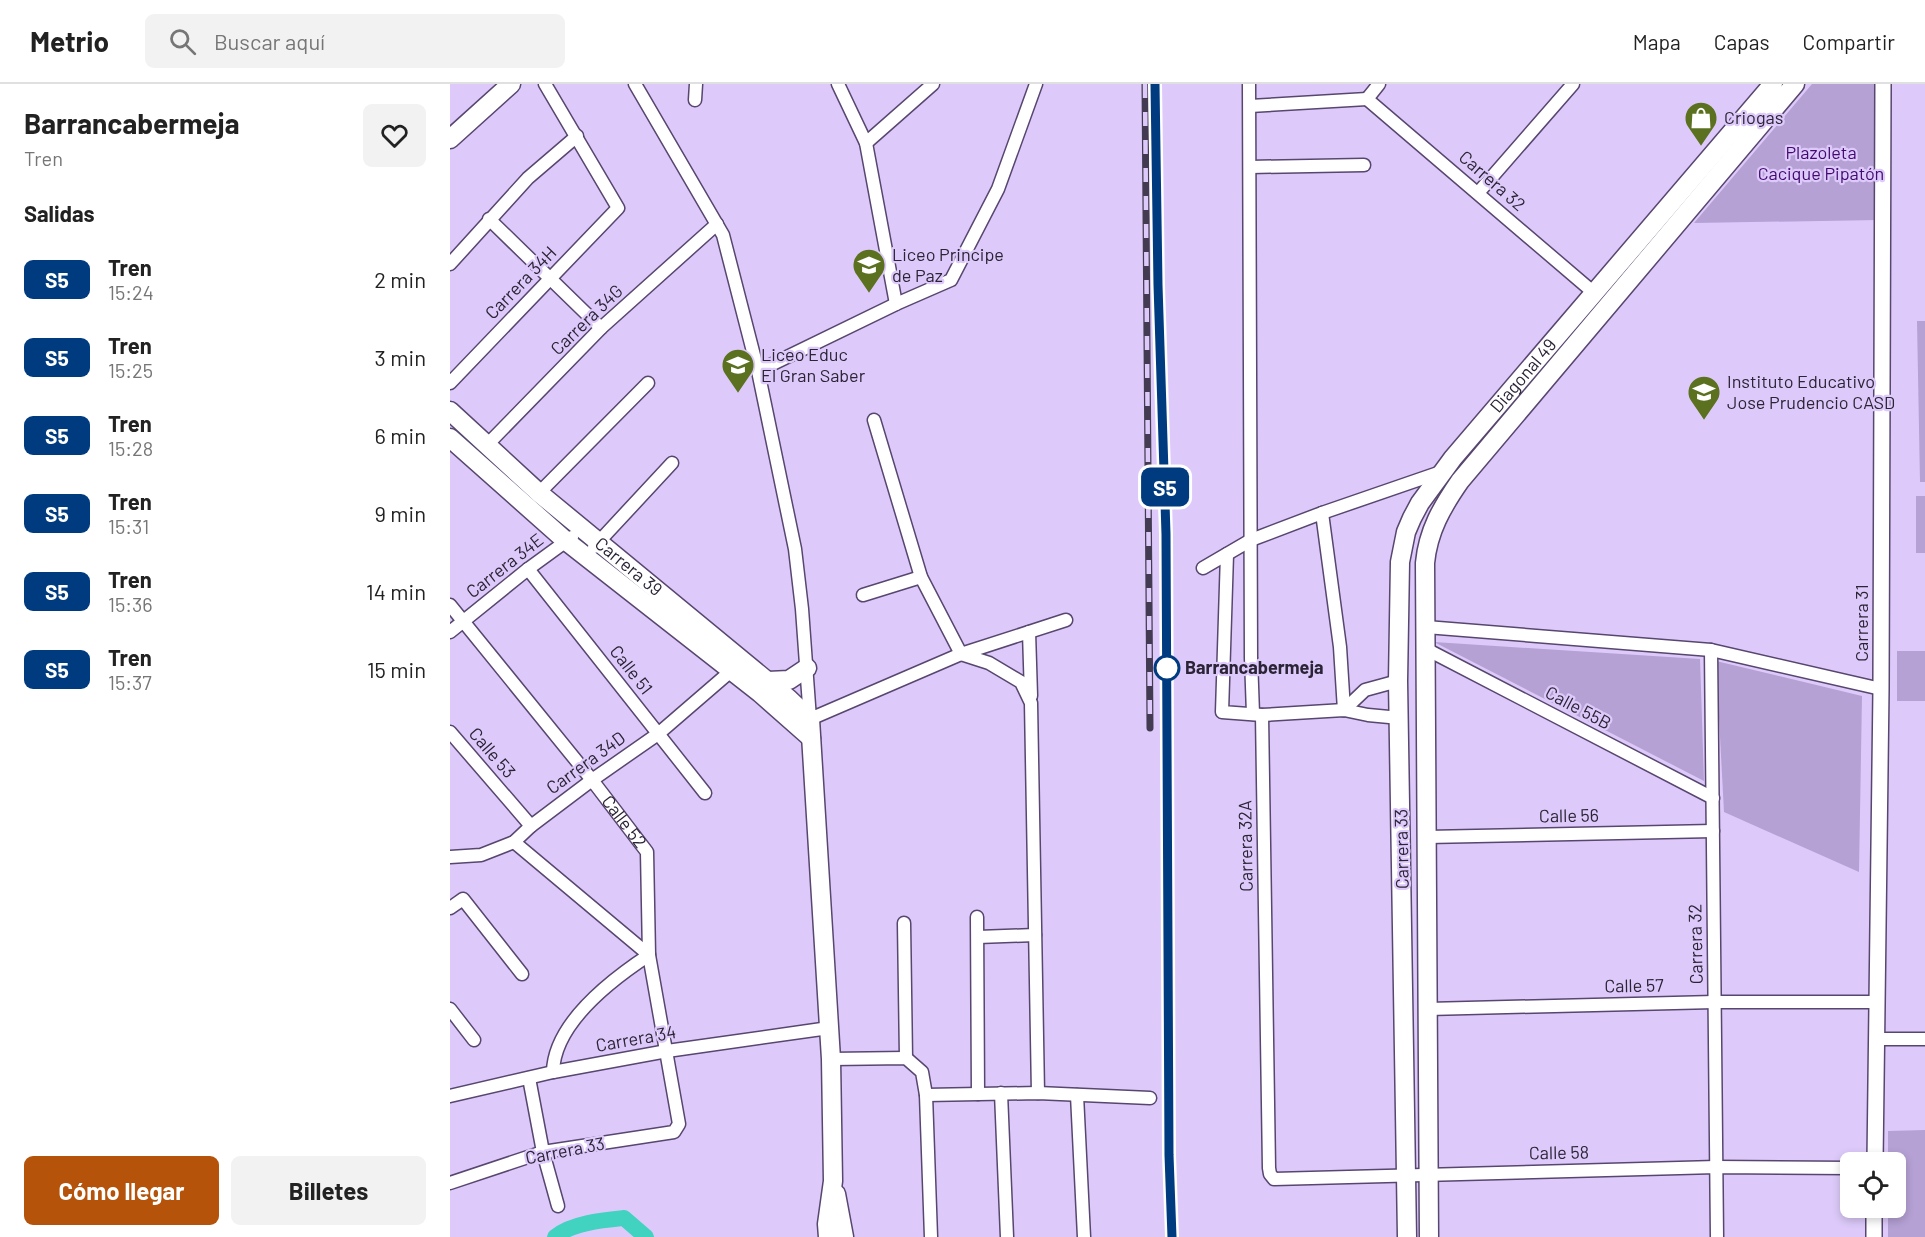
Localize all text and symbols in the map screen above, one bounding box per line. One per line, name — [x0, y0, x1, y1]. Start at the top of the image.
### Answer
search box — [145, 14, 565, 68]
text: Metrio — [30, 24, 109, 58]
icon: search — [166, 25, 199, 58]
text: Buscar aquí — [214, 28, 325, 54]
text: Mapa — [1633, 29, 1681, 54]
text: Capas — [1714, 29, 1770, 54]
text: Compartir — [1803, 29, 1895, 54]
shop icon: Criogas — [1683, 100, 1719, 147]
button: heart — [363, 104, 426, 167]
text: Barrancabermeja — [24, 106, 239, 140]
place label: Criogas — [1724, 106, 1783, 128]
park label: Plazoleta Cacique Pipatón — [1758, 141, 1884, 184]
street label: Carrera 32 — [1455, 145, 1530, 215]
text: Tren — [24, 146, 63, 170]
text: Salidas — [24, 200, 95, 226]
street label: Carrera 34H — [480, 241, 560, 323]
place label: Liceo Principe de Paz — [892, 243, 1004, 286]
school or university icon: Liceo Principe de Paz — [851, 247, 887, 294]
text: Tren — [108, 254, 152, 280]
text: 2 min — [374, 266, 426, 292]
text: S5 — [45, 267, 69, 292]
street label: Carrera 34G — [546, 279, 627, 359]
text: 15:24 — [108, 280, 154, 304]
text: Tren — [108, 332, 152, 358]
street label: Diagonal 49 — [1485, 334, 1560, 417]
place label: Liceo Educ El Gran Saber — [761, 343, 866, 386]
text: 3 min — [375, 344, 426, 370]
text: S5 — [45, 345, 69, 370]
school or university icon: Liceo Educ El Gran Saber — [720, 347, 756, 394]
text: 15:25 — [108, 358, 153, 382]
place label: Instituto Educativo Jose Prudencio CASD — [1727, 370, 1895, 413]
school or university icon: Instituto Educativo Jose Prudencio CASD — [1686, 374, 1722, 421]
text: Tren — [108, 410, 152, 436]
text: 6 min — [375, 422, 426, 448]
text: S5 — [45, 423, 69, 448]
text: 15:28 — [108, 436, 153, 460]
line badge: S5 — [1138, 468, 1192, 506]
text: S5 — [1153, 475, 1177, 500]
text: Tren — [108, 488, 152, 514]
text: 9 min — [374, 500, 426, 526]
text: S5 — [45, 501, 69, 526]
text: 15:31 — [108, 514, 149, 538]
street label: Carrera 34E — [461, 528, 547, 602]
street label: Carrera 39 — [591, 532, 667, 600]
text: Tren — [108, 566, 152, 592]
text: 14 min — [366, 578, 426, 604]
text: S5 — [45, 579, 69, 604]
street label: Carrera 31 — [1850, 584, 1872, 662]
text: 15:36 — [108, 592, 153, 616]
street label: Calle 51 — [606, 640, 658, 698]
text: Tren — [108, 644, 152, 670]
marker: Barrancabermeja — [1154, 655, 1180, 681]
text: 15 min — [367, 656, 426, 682]
place label: Barrancabermeja — [1185, 656, 1324, 678]
text: S5 — [45, 657, 69, 682]
text: 15:37 — [108, 670, 152, 694]
street label: Calle 55B — [1542, 681, 1615, 734]
street label: Calle 53 — [465, 722, 521, 782]
street label: Carrera 34D — [542, 726, 629, 798]
street label: Calle 52 — [598, 791, 652, 852]
street label: Carrera 32A — [1233, 800, 1257, 892]
street label: Calle 56 — [1539, 803, 1599, 827]
street label: Carrera 33 — [1389, 809, 1413, 889]
street label: Carrera 32 — [1683, 903, 1707, 985]
street label: Calle 57 — [1604, 973, 1664, 997]
street label: Carrera 34 — [594, 1020, 678, 1056]
street label: Carrera 33 — [523, 1132, 606, 1168]
street label: Calle 58 — [1529, 1140, 1589, 1164]
map controls — [1840, 1152, 1906, 1218]
button: locate — [1840, 1152, 1906, 1218]
button: Cómo llegar — [24, 1156, 219, 1225]
button: Billetes — [231, 1156, 426, 1225]

